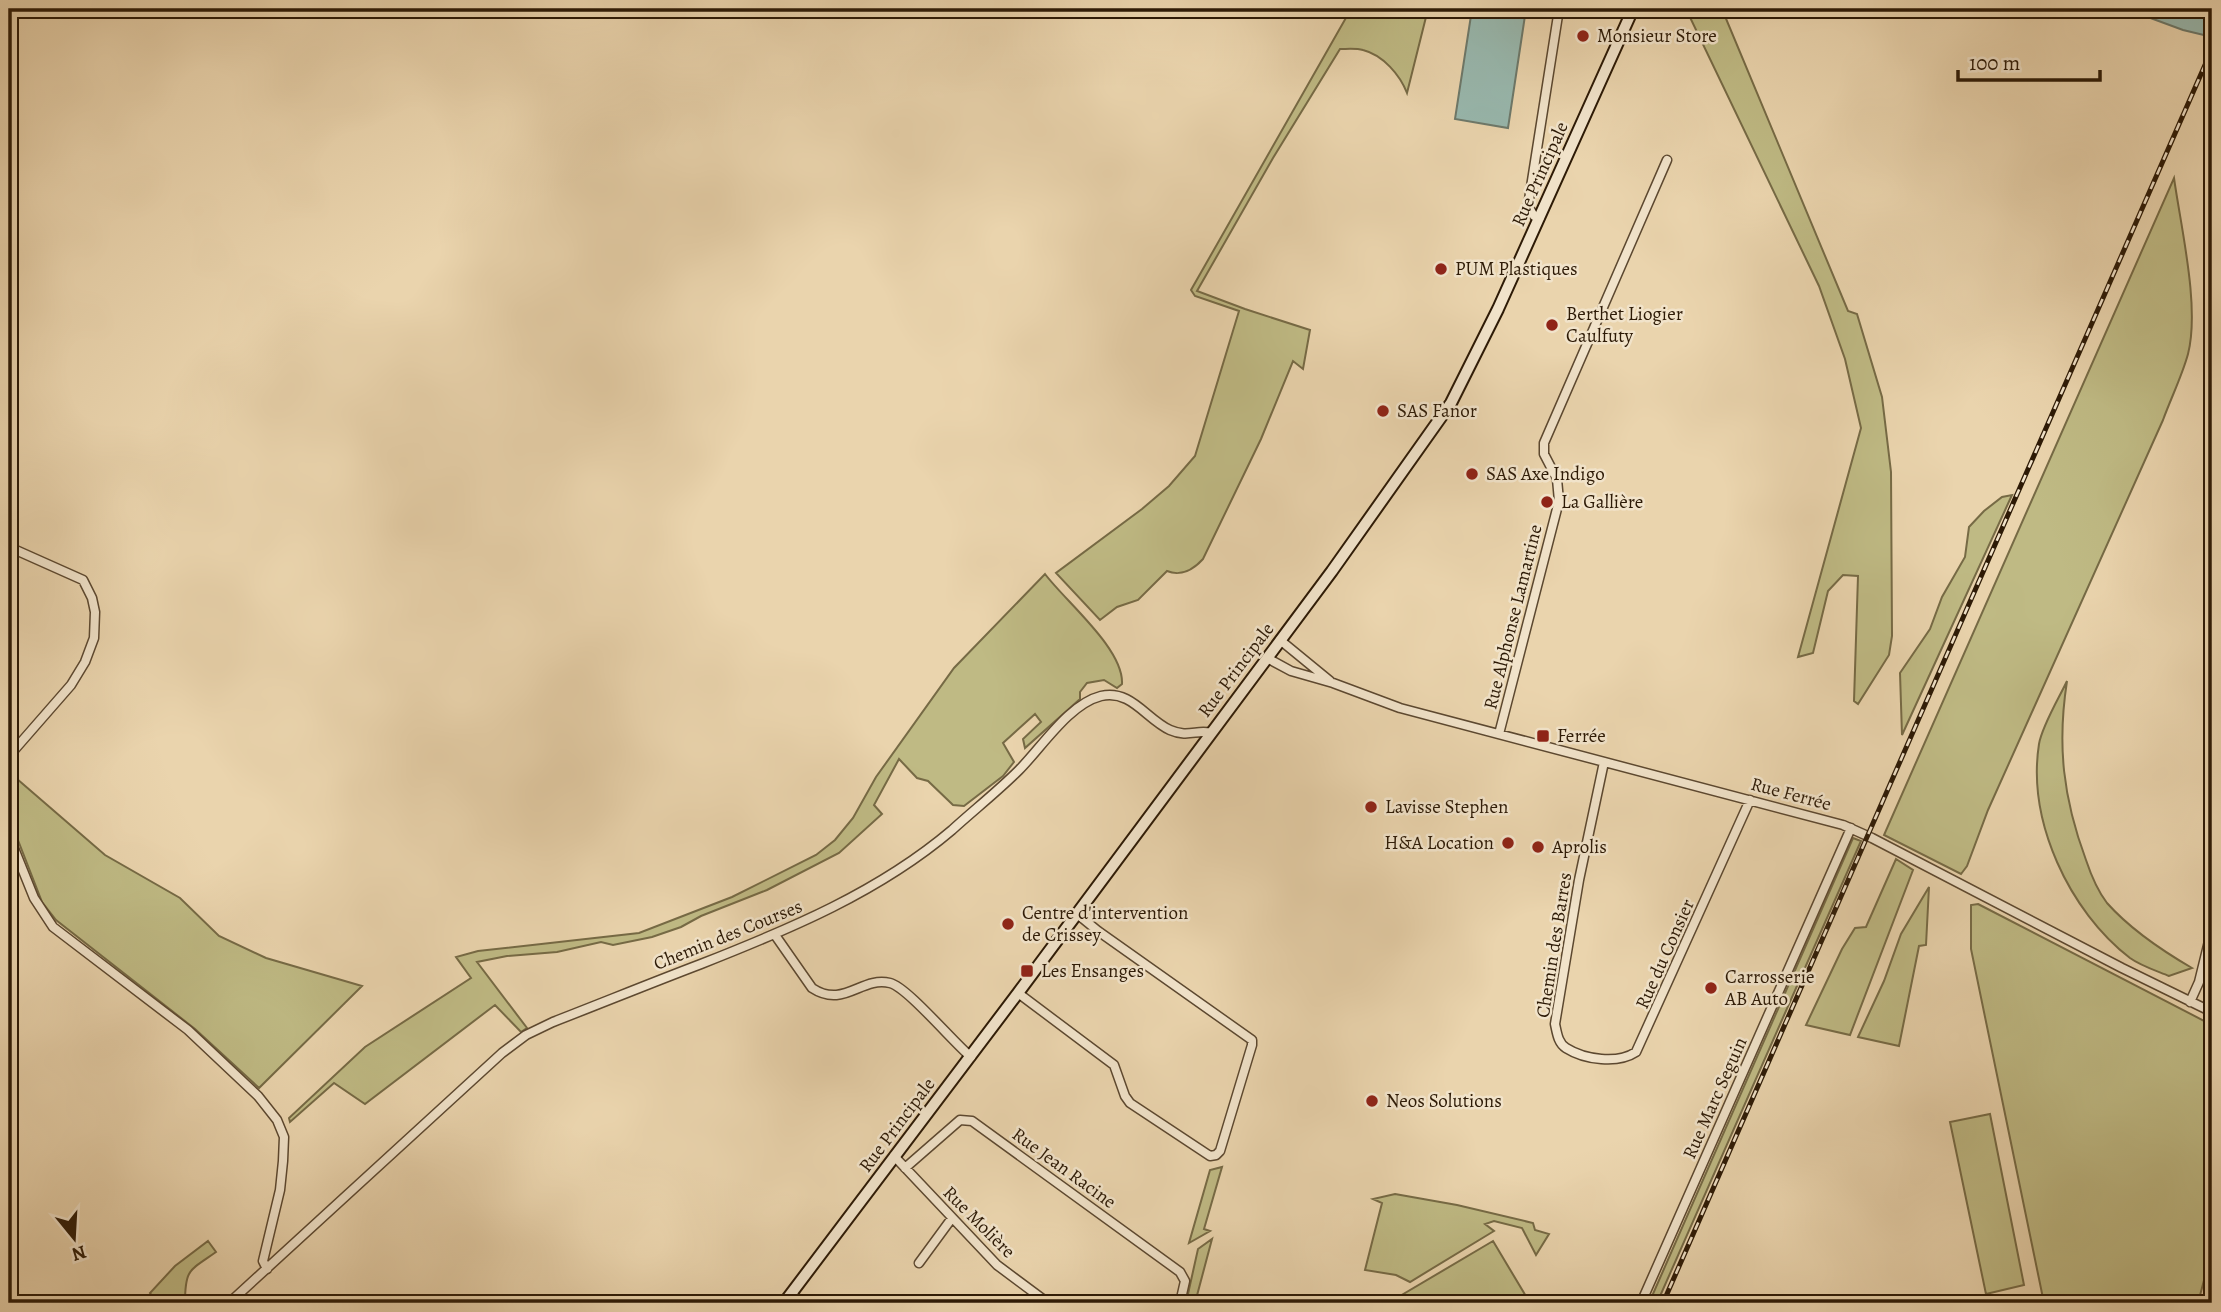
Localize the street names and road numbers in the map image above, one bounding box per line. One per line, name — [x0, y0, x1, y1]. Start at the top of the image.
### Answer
street label: Rue Principale — [1505, 117, 1575, 231]
street label: Rue Alphonse Lamartine — [1477, 522, 1549, 712]
street label: Rue Principale — [1192, 617, 1280, 723]
street label: Rue Ferrée — [1748, 771, 1834, 817]
street label: Chemin des Barres — [1530, 871, 1578, 1019]
street label: Chemin des Courses — [650, 893, 806, 977]
street label: Rue du Consier — [1629, 895, 1701, 1013]
street label: Rue Marc Seguin — [1677, 1033, 1753, 1163]
street label: Rue Principale — [853, 1072, 941, 1178]
street label: Rue Jean Racine — [1007, 1121, 1121, 1215]
street label: Rue Molière — [937, 1180, 1021, 1264]

